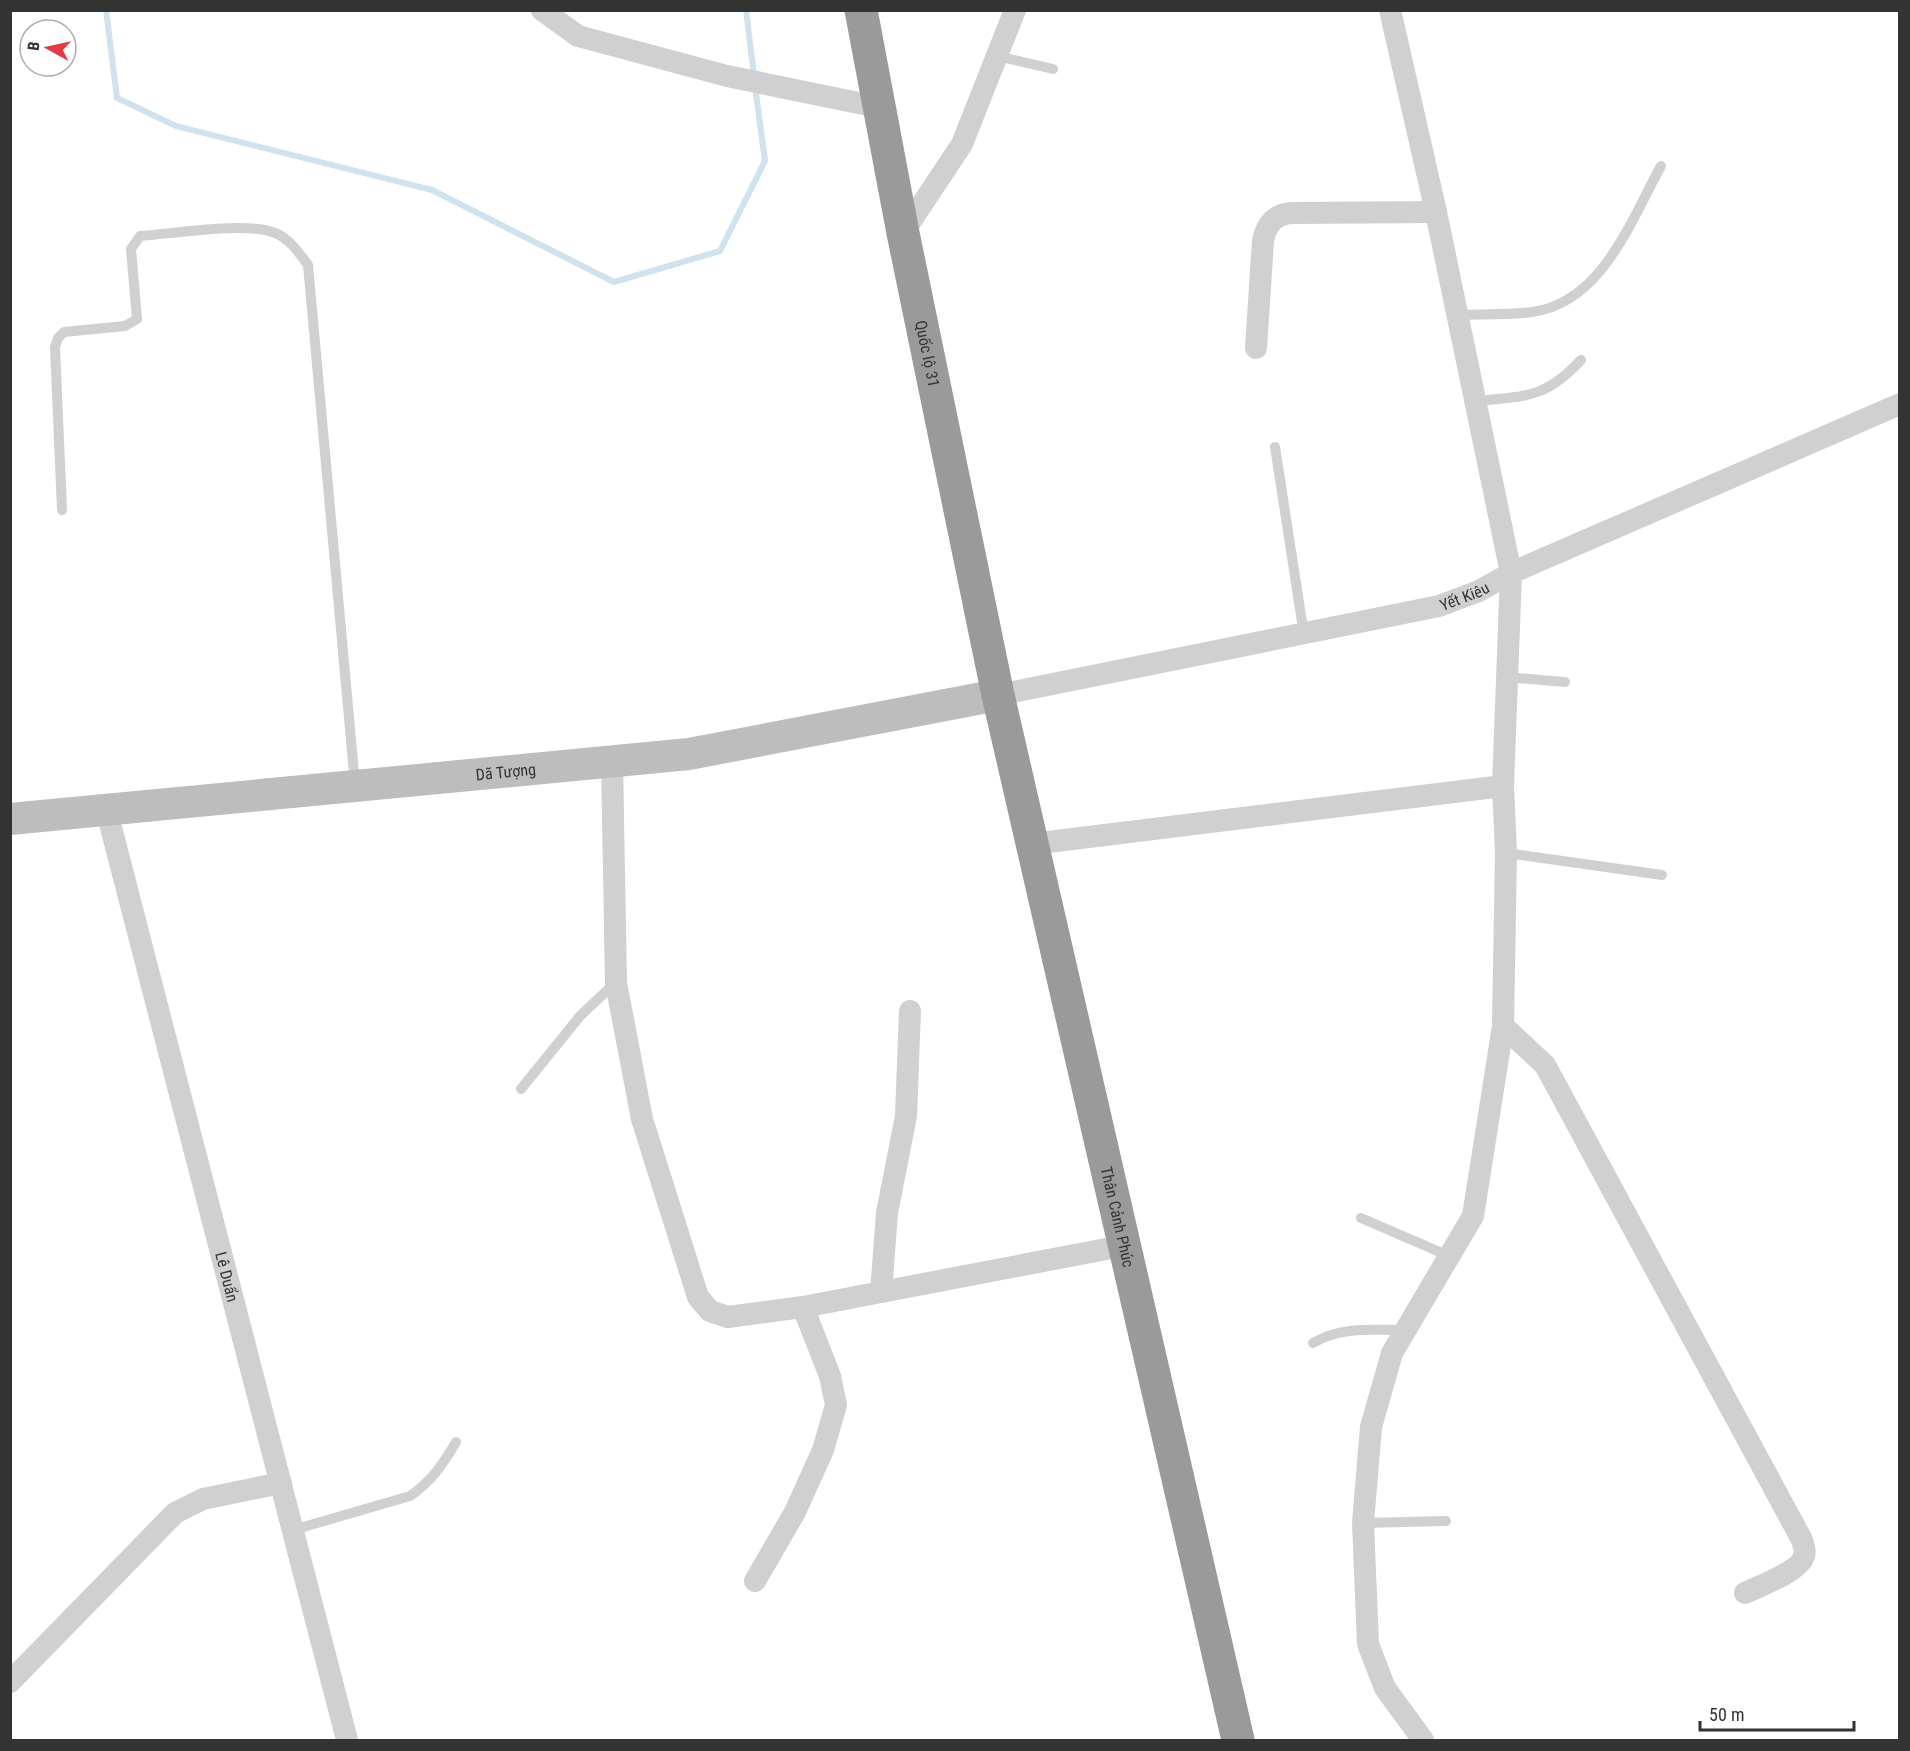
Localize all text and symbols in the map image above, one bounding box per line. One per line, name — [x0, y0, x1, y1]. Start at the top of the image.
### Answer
north arrow — [18, 18, 78, 78]
text: B — [24, 40, 44, 52]
street label: Quốc lộ 31 — [912, 319, 944, 389]
street label: Yết Kiêu — [1437, 578, 1492, 614]
street label: Dã Tượng — [475, 759, 537, 784]
street label: Thân Cảnh Phúc — [1097, 1165, 1139, 1269]
street label: Lê Duẩn — [212, 1250, 243, 1304]
scale bar — [1700, 1694, 1854, 1732]
text: 50 m — [1709, 1704, 1744, 1725]

